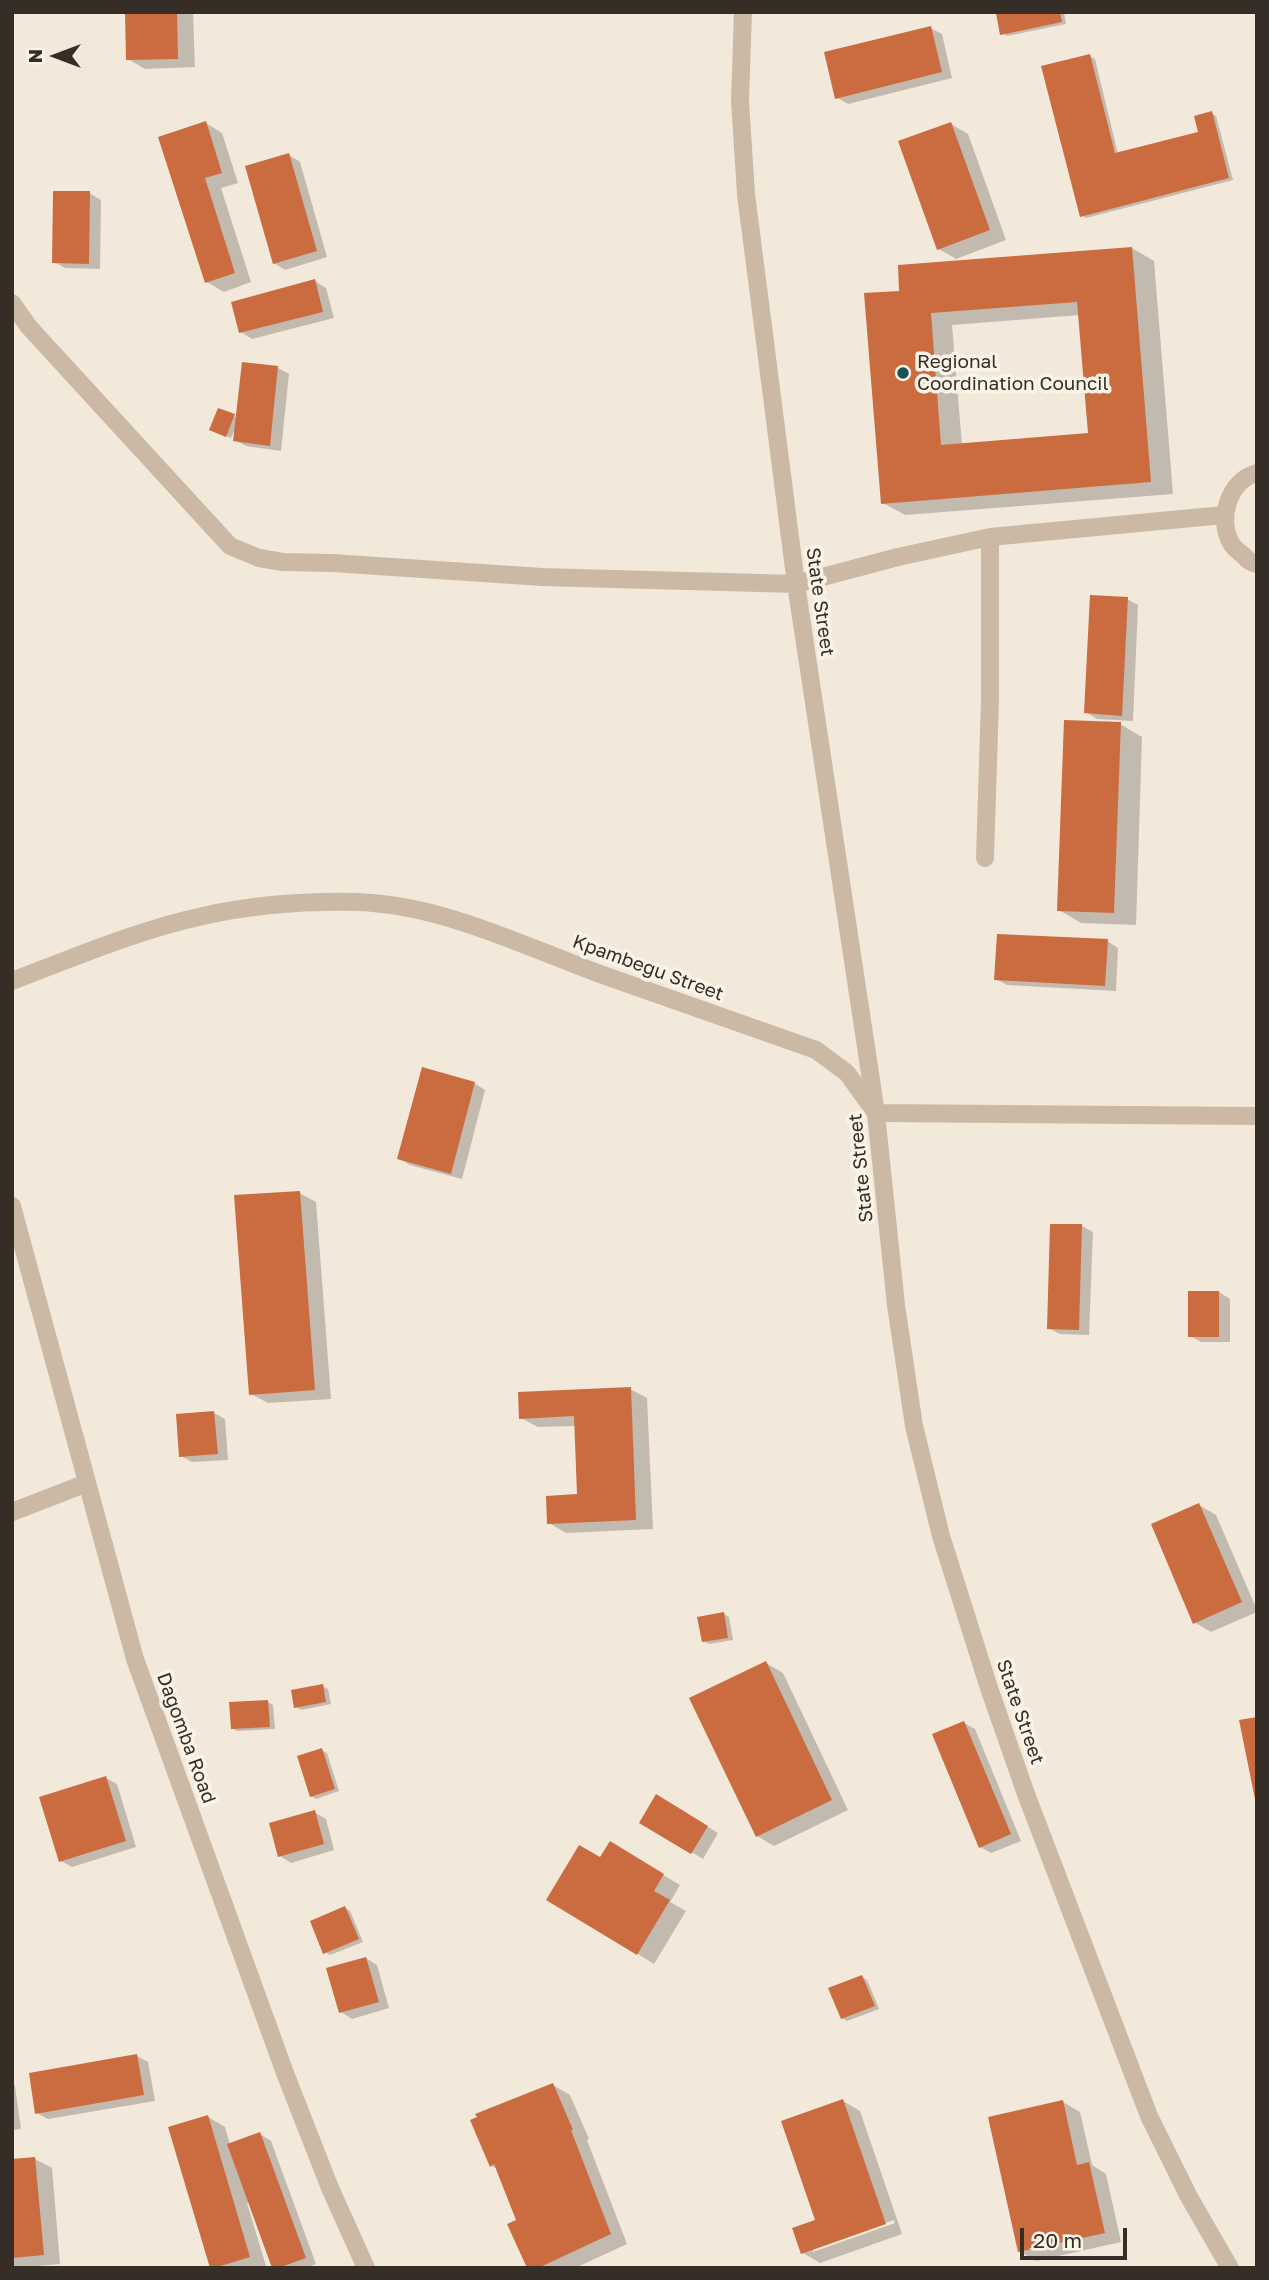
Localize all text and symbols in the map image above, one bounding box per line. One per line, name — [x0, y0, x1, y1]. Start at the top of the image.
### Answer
north arrow — [21, 21, 91, 91]
text: N — [23, 49, 46, 63]
place label: Regional Coordination Council — [917, 351, 1109, 395]
marker: Regional Coordination Council — [895, 365, 911, 381]
street label: State Street — [801, 546, 839, 658]
street label: Kpambegu Street — [569, 930, 727, 1006]
street label: State Street — [844, 1112, 878, 1224]
street label: State Street — [991, 1657, 1049, 1767]
street label: Dagomba Road — [152, 1669, 220, 1807]
scale bar — [1024, 2214, 1131, 2258]
text: 20 m — [1033, 2227, 1082, 2253]

